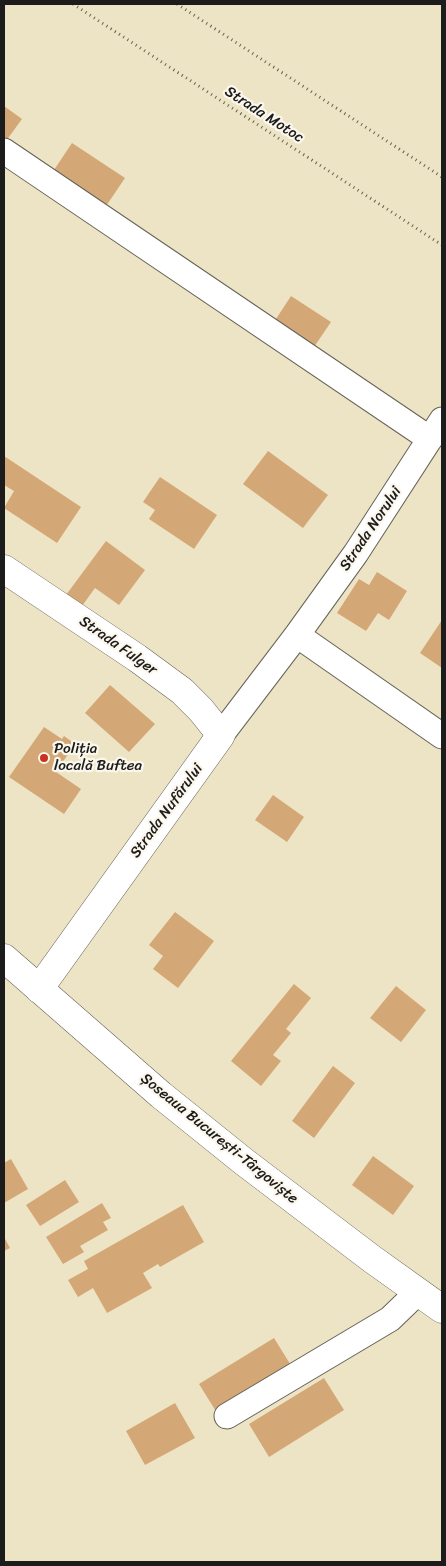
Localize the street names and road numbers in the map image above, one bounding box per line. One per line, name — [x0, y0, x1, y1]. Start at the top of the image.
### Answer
street label: Strada Motoc — [221, 83, 307, 147]
street label: Strada Norului — [336, 483, 406, 575]
street label: Strada Fulger — [76, 613, 160, 679]
street label: Strada Nufărului — [127, 760, 207, 862]
street label: Șoseaua București-Târgoviște — [137, 1070, 301, 1208]

